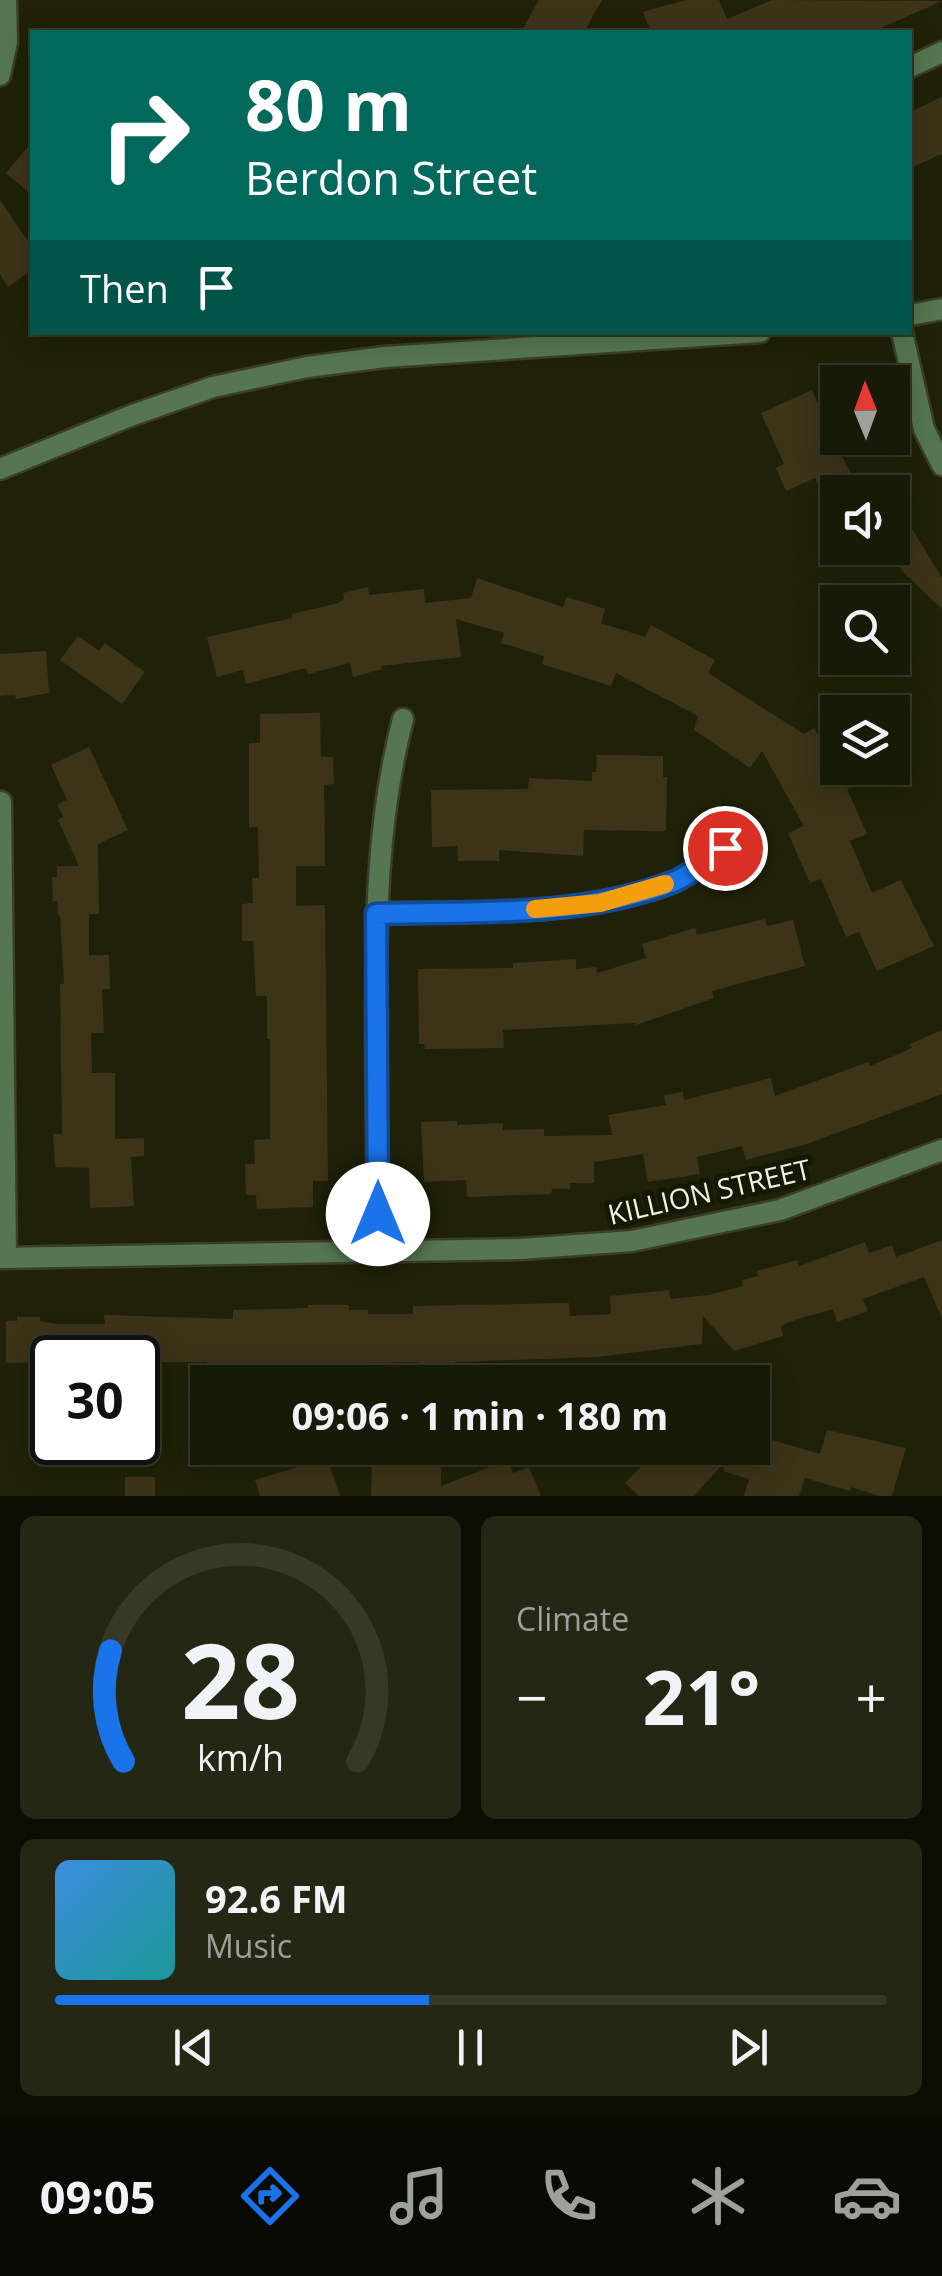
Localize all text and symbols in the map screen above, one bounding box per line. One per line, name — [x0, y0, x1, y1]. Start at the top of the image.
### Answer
text: 80 m — [245, 56, 412, 152]
icon: right — [80, 70, 210, 200]
text: Berdon Street — [245, 147, 537, 208]
icon: arrive — [189, 260, 244, 315]
text: Then — [80, 262, 169, 314]
north arrow — [820, 365, 910, 455]
map controls — [820, 365, 910, 785]
button: sound — [820, 475, 910, 565]
button: search — [820, 585, 910, 675]
button: layers — [820, 695, 910, 785]
pin — [683, 806, 768, 891]
icon: arrive — [698, 821, 753, 876]
street label: KILLION STREET — [604, 1149, 815, 1233]
position arrow — [326, 1162, 430, 1266]
speed limit sign: 30 — [30, 1335, 160, 1465]
text: 09:06 · 1 min · 180 m — [292, 1389, 668, 1441]
text: Climate — [516, 1597, 629, 1640]
text: 28 — [181, 1608, 300, 1749]
text: 21° — [643, 1645, 760, 1747]
text: − — [516, 1659, 547, 1734]
text: + — [856, 1659, 887, 1734]
text: km/h — [197, 1733, 284, 1781]
text: 92.6 FM — [205, 1872, 348, 1924]
text: Music — [205, 1924, 292, 1967]
icon: previous — [166, 2020, 221, 2075]
icon: pause — [443, 2020, 498, 2075]
icon: next — [721, 2020, 776, 2075]
icon: directions — [235, 2161, 305, 2231]
icon: music — [384, 2161, 454, 2231]
icon: phone — [534, 2161, 604, 2231]
icon: climate — [683, 2161, 753, 2231]
icon: car — [832, 2161, 902, 2231]
text: 09:05 — [40, 2166, 155, 2227]

